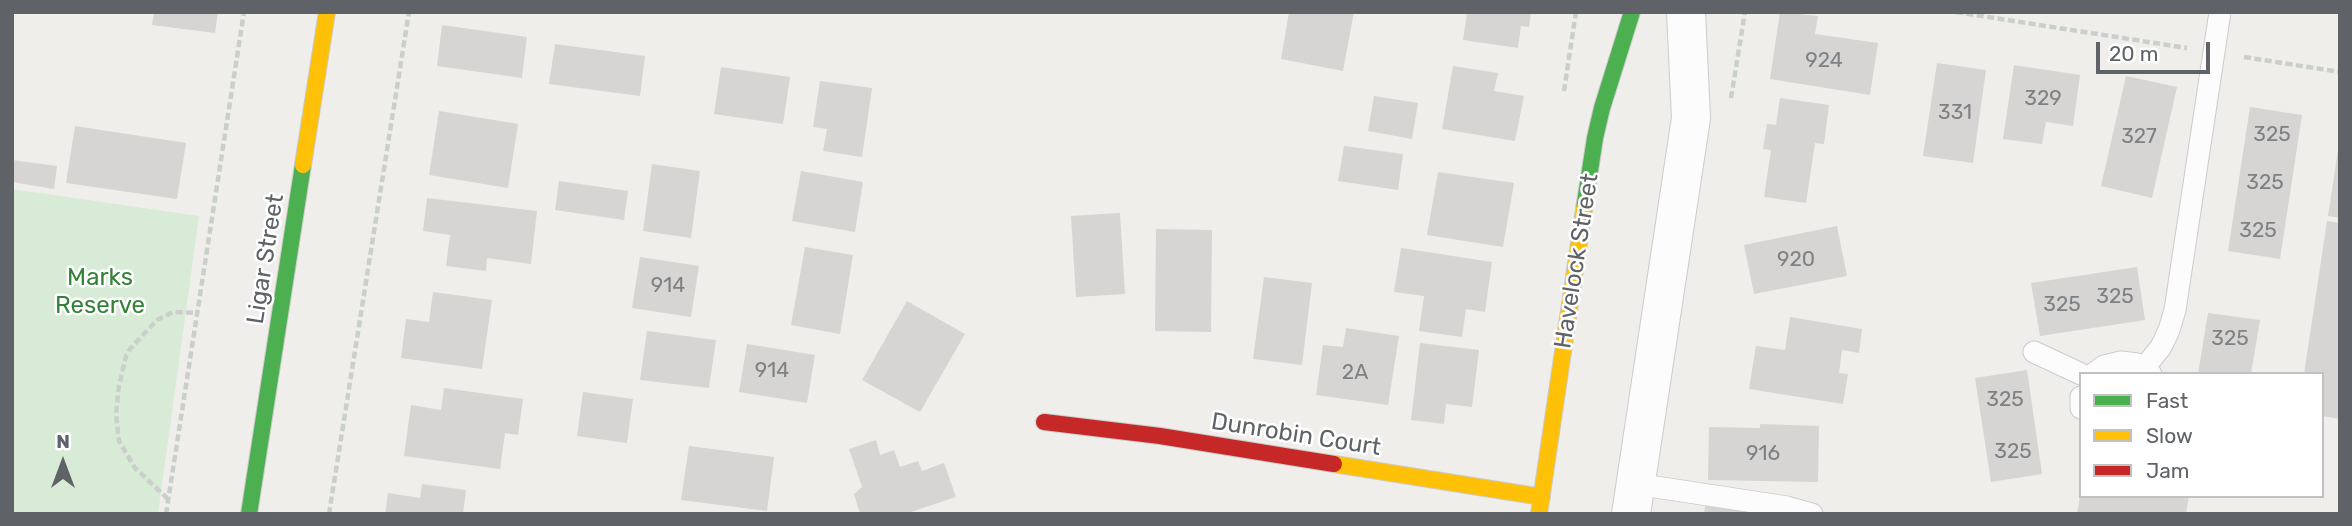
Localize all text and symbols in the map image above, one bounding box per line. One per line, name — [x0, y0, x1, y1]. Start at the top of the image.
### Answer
scale bar — [2100, 28, 2214, 72]
text: 20 m — [2109, 41, 2158, 66]
house number: 924 — [1805, 48, 1843, 74]
house number: 329 — [2024, 86, 2062, 112]
house number: 331 — [1938, 100, 1972, 126]
house number: 325 — [2253, 122, 2291, 148]
house number: 327 — [2121, 124, 2157, 150]
house number: 325 — [2246, 170, 2284, 196]
street label: Havelock Street — [1549, 171, 1605, 351]
street label: Ligar Street — [242, 192, 290, 326]
house number: 325 — [2239, 218, 2277, 244]
house number: 920 — [1777, 247, 1815, 273]
park label: Marks Reserve — [55, 264, 145, 320]
house number: 914 — [651, 273, 685, 299]
house number: 325 — [2096, 284, 2134, 310]
house number: 325 — [2043, 292, 2081, 318]
house number: 325 — [2211, 326, 2249, 352]
house number: 914 — [755, 358, 789, 384]
house number: 2A — [1342, 360, 1368, 386]
legend — [2079, 372, 2324, 498]
house number: 325 — [1986, 387, 2024, 413]
text: Fast — [2146, 388, 2188, 413]
street label: Dunrobin Court — [1209, 407, 1383, 463]
text: Slow — [2146, 423, 2193, 448]
north arrow — [28, 428, 98, 498]
text: N — [56, 430, 70, 453]
house number: 325 — [1994, 439, 2032, 465]
house number: 916 — [1746, 441, 1780, 467]
text: Jam — [2146, 458, 2190, 483]

